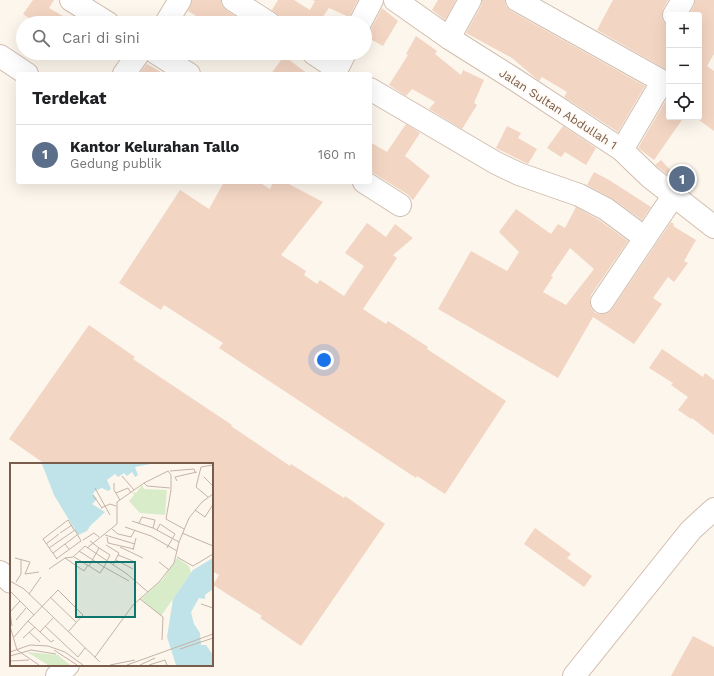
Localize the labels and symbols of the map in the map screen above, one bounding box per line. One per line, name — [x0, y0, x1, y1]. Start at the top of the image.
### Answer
street label: Jalan Sultan Abdullah 1 — [497, 66, 619, 152]
pin: 1 — [669, 164, 695, 194]
your location — [314, 350, 334, 370]
inset map — [10, 463, 213, 666]

